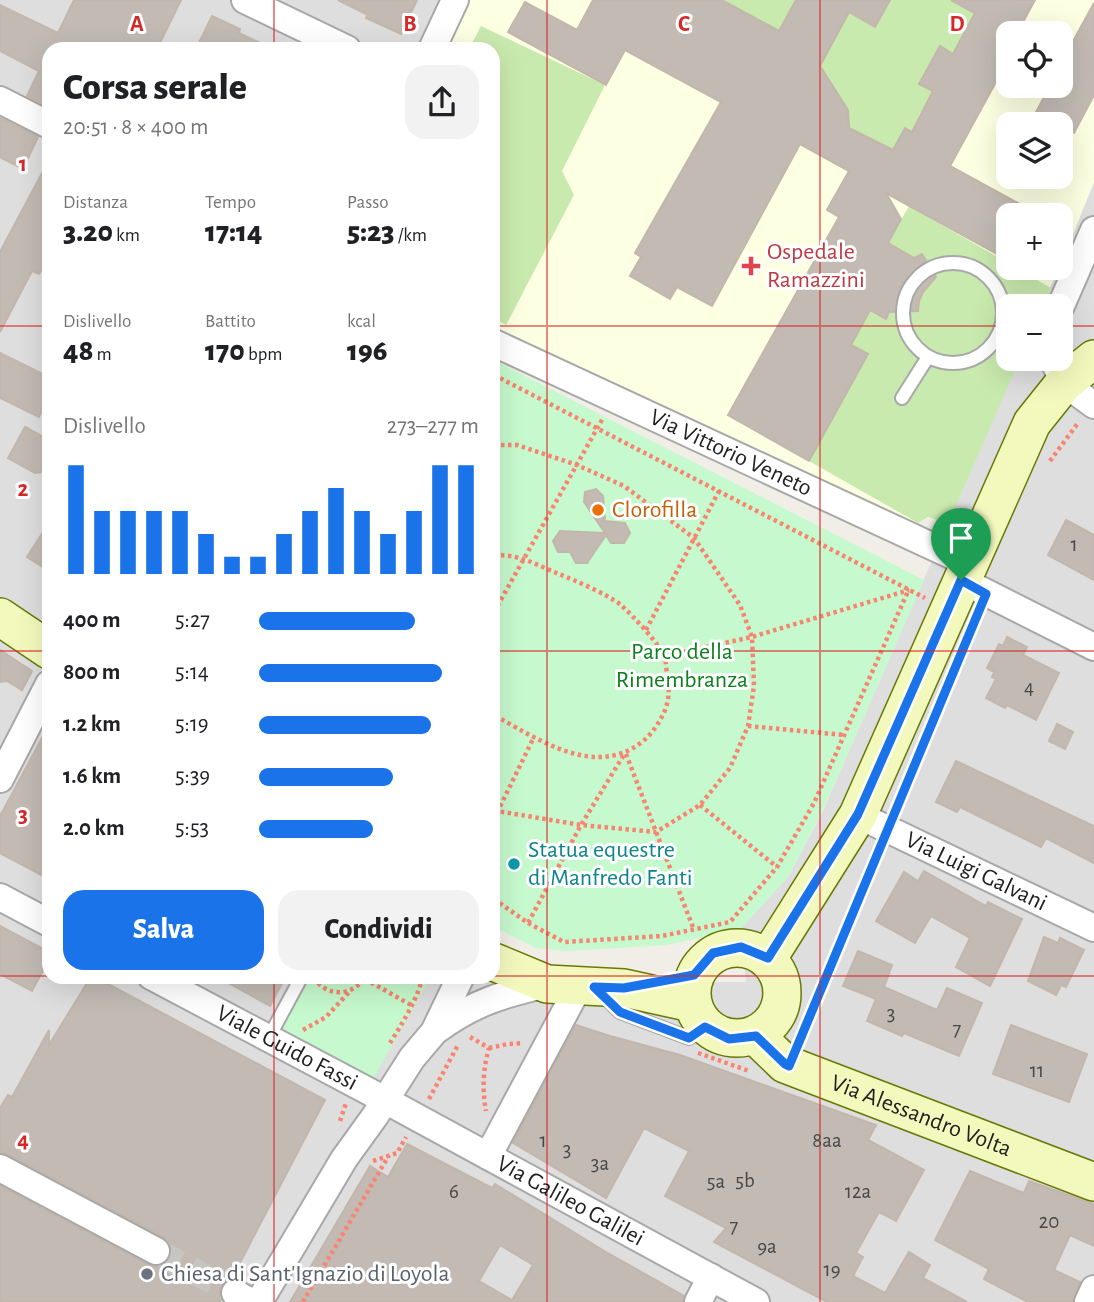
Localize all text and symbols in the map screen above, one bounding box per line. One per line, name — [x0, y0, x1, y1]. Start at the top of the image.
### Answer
text: A — [130, 13, 144, 36]
text: B — [403, 13, 417, 36]
text: C — [678, 13, 690, 36]
text: D — [949, 13, 965, 36]
map controls — [996, 21, 1073, 371]
button: locate — [996, 21, 1073, 98]
button: share — [405, 65, 479, 139]
text: Corsa serale — [63, 69, 247, 107]
button: layers — [996, 112, 1073, 189]
text: 20:51 · 8 × 400 m — [63, 116, 208, 139]
text: 1 — [19, 153, 27, 176]
text: Distanza — [63, 193, 128, 212]
text: Tempo — [205, 193, 256, 212]
text: Passo — [347, 193, 389, 212]
button: + — [996, 203, 1073, 280]
text: 3.20 — [63, 217, 113, 247]
text: 17:14 — [205, 217, 263, 247]
text: 5:23 — [347, 217, 395, 247]
text: km — [113, 226, 140, 245]
text: /km — [395, 226, 427, 245]
place label: Ospedale Ramazzini — [767, 240, 865, 292]
marker: Ospedale Ramazzini — [741, 256, 761, 276]
button: − — [996, 294, 1073, 371]
text: Dislivello — [63, 312, 131, 331]
text: Battito — [205, 312, 256, 331]
text: kcal — [347, 312, 376, 331]
text: 48 — [63, 336, 93, 366]
text: 170 — [205, 336, 245, 366]
text: 196 — [347, 336, 387, 366]
text: m — [93, 345, 112, 364]
text: bpm — [245, 345, 282, 364]
street label: Via Vittorio Veneto — [646, 405, 816, 501]
text: Dislivello — [63, 415, 146, 438]
text: 273–277 m — [387, 415, 479, 438]
text: 2 — [18, 478, 29, 501]
place label: Clorofilla — [612, 498, 697, 522]
marker: Clorofilla — [590, 502, 606, 518]
pin — [931, 508, 991, 580]
icon: arrive — [942, 519, 980, 557]
house number: 1 — [1070, 534, 1078, 555]
text: 400 m — [63, 609, 121, 632]
text: 5:27 — [175, 609, 210, 632]
park label: Parco della Rimembranza — [616, 640, 748, 692]
text: 800 m — [63, 661, 120, 684]
text: 5:14 — [175, 661, 209, 684]
house number: 4 — [1024, 677, 1034, 698]
text: 1.2 km — [63, 713, 121, 736]
text: 5:19 — [175, 713, 209, 736]
text: 1.6 km — [63, 765, 121, 788]
text: 5:39 — [175, 765, 210, 788]
text: 3 — [18, 804, 28, 827]
text: 2.0 km — [63, 817, 125, 840]
text: 5:53 — [175, 817, 209, 840]
street label: Via Luigi Galvani — [902, 828, 1051, 916]
place label: Statua equestre di Manfredo Fanti — [528, 838, 693, 890]
marker: Statua equestre di Manfredo Fanti — [506, 856, 522, 872]
button: Salva — [63, 890, 264, 970]
button: Condividi — [278, 890, 479, 970]
street label: Viale Guido Fassi — [213, 1001, 362, 1095]
house number: 3 — [887, 1003, 895, 1024]
house number: 7 — [953, 1019, 962, 1040]
house number: 11 — [1030, 1060, 1044, 1081]
street label: Via Alessandro Volta — [827, 1071, 1015, 1161]
text: 4 — [17, 1129, 29, 1152]
house number: 1 — [539, 1130, 547, 1151]
house number: 8aa — [812, 1130, 842, 1151]
house number: 3 — [563, 1139, 571, 1160]
street label: Via Galileo Galilei — [493, 1151, 648, 1251]
house number: 3a — [591, 1153, 609, 1174]
house number: 5b — [735, 1170, 755, 1191]
house number: 5a — [707, 1171, 726, 1192]
house number: 6 — [449, 1181, 459, 1202]
house number: 12a — [845, 1181, 872, 1202]
house number: 20 — [1039, 1211, 1059, 1232]
house number: 7 — [730, 1216, 739, 1237]
house number: 9a — [757, 1236, 777, 1257]
house number: 19 — [823, 1259, 841, 1280]
place label: Chiesa di Sant'Ignazio di Loyola — [161, 1262, 450, 1286]
marker: Chiesa di Sant'Ignazio di Loyola — [139, 1266, 155, 1282]

